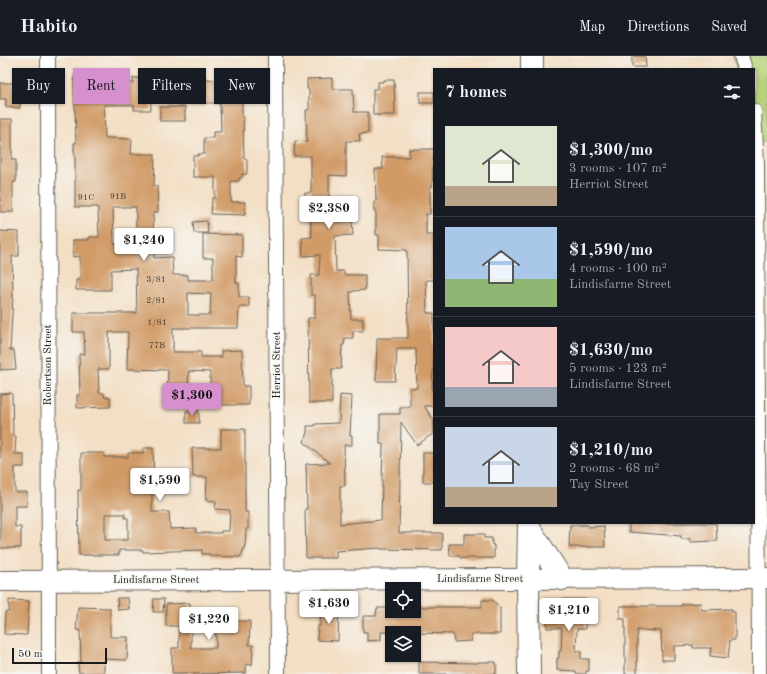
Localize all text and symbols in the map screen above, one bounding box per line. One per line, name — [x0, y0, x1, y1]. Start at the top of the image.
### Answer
text: Habito — [20, 18, 77, 37]
text: Map — [579, 20, 605, 34]
text: Directions — [627, 20, 689, 34]
text: Saved — [711, 20, 747, 34]
chip: Buy — [12, 68, 65, 104]
chip: Rent — [73, 68, 130, 104]
chip: Filters — [138, 68, 206, 104]
chip: New — [214, 68, 270, 104]
icon: filters — [721, 81, 743, 103]
text: 7 homes — [445, 84, 507, 101]
icon: home — [477, 142, 525, 190]
text: $1,300/mo — [569, 142, 653, 159]
text: 3 rooms · 107 m² — [569, 162, 667, 175]
text: Herriot Street — [569, 178, 648, 191]
house number: 91B — [110, 192, 126, 201]
house number: 91C — [78, 193, 94, 202]
pin: $2,380 — [296, 196, 362, 230]
text: $2,380 — [308, 202, 350, 215]
pin: $1,240 — [111, 228, 177, 262]
text: $1,240 — [123, 234, 165, 247]
text: $1,590/mo — [569, 242, 653, 259]
icon: home — [477, 243, 525, 291]
text: 4 rooms · 100 m² — [569, 262, 667, 275]
house number: 3/81 — [146, 275, 166, 284]
text: Lindisfarne Street — [569, 278, 671, 291]
house number: 2/81 — [146, 296, 166, 305]
house number: 1/81 — [147, 318, 167, 327]
street label: Robertson Street — [43, 324, 54, 405]
street label: Herriot Street — [272, 331, 283, 399]
house number: 77B — [149, 341, 165, 350]
text: $1,630/mo — [569, 342, 653, 359]
icon: home — [477, 343, 525, 391]
text: 5 rooms · 123 m² — [569, 362, 667, 375]
text: Lindisfarne Street — [569, 378, 671, 391]
pin: $1,300 — [159, 383, 225, 417]
text: $1,300 — [171, 389, 213, 402]
text: $1,210/mo — [569, 442, 653, 459]
icon: home — [477, 443, 525, 491]
text: 2 rooms · 68 m² — [569, 462, 659, 475]
pin: $1,590 — [127, 468, 193, 502]
text: $1,590 — [139, 474, 181, 487]
text: Tay Street — [569, 478, 629, 491]
street label: Lindisfarne Street — [437, 574, 523, 585]
street label: Lindisfarne Street — [113, 575, 199, 586]
map controls — [385, 582, 421, 662]
button: locate — [385, 582, 421, 618]
pin: $1,630 — [296, 591, 362, 625]
text: $1,630 — [308, 597, 350, 610]
pin: $1,210 — [536, 598, 602, 632]
text: $1,210 — [548, 604, 590, 617]
pin: $1,220 — [176, 607, 242, 641]
text: $1,220 — [188, 613, 230, 626]
button: layers — [385, 626, 421, 662]
scale bar — [12, 646, 107, 665]
text: 50 m — [18, 649, 43, 660]

